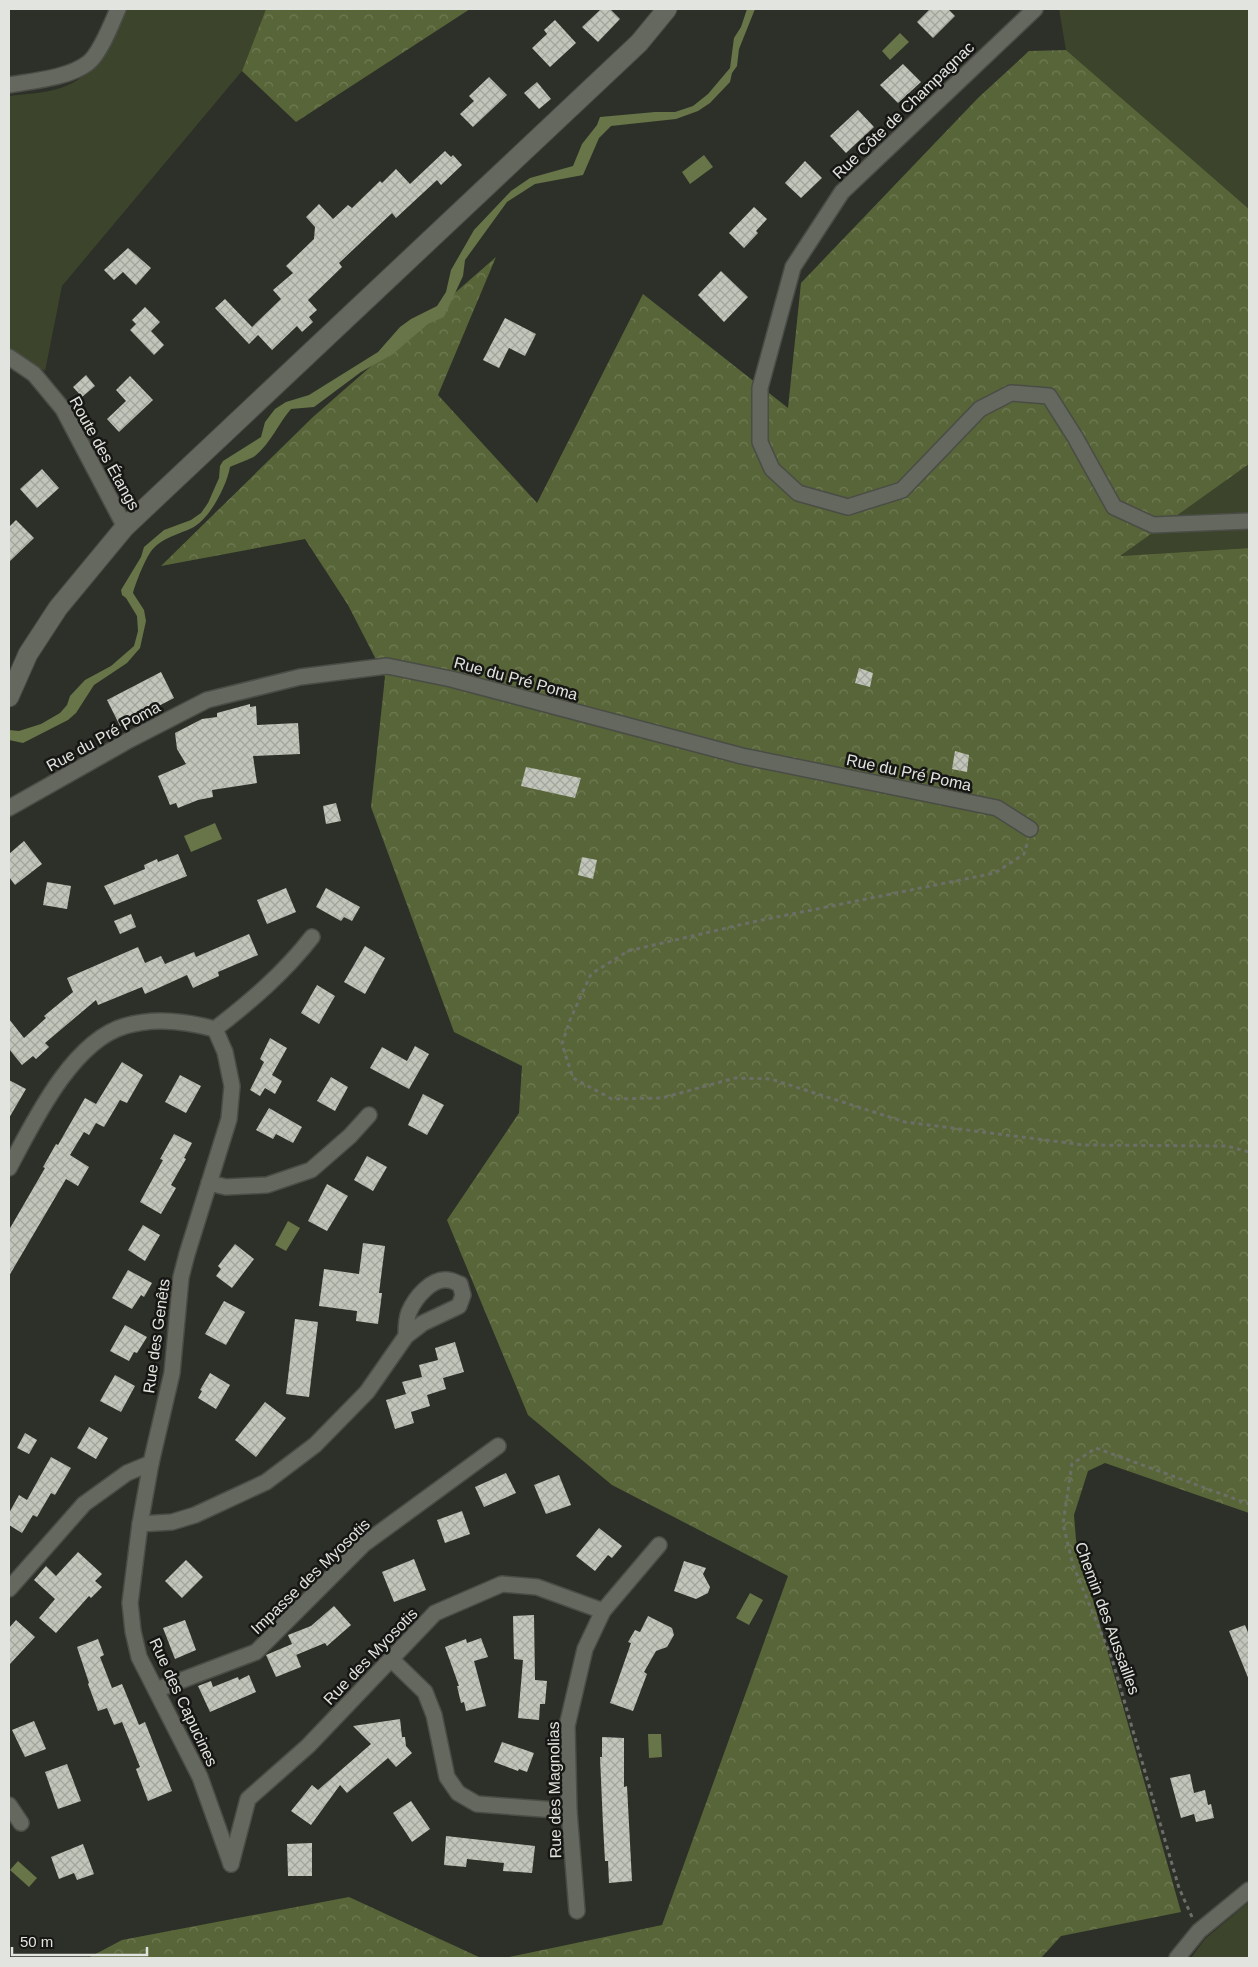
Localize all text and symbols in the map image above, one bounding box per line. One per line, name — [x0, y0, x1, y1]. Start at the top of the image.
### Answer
street label: Rue Côte de Champagnac — [829, 38, 977, 182]
street label: Route des Étangs — [66, 393, 144, 513]
street label: Rue du Pré Poma — [452, 654, 580, 703]
street label: Rue du Pré Poma — [44, 698, 163, 775]
street label: Rue du Pré Poma — [845, 751, 973, 794]
street label: Rue des Genêts — [140, 1278, 173, 1395]
street label: Impasse des Myosotis — [248, 1515, 373, 1637]
street label: Chemin des Aussailles — [1072, 1540, 1143, 1697]
street label: Rue des Myosotis — [320, 1605, 421, 1708]
street label: Rue des Capucines — [146, 1635, 221, 1769]
street label: Rue des Magnolias — [545, 1721, 564, 1859]
scale bar — [12, 1924, 148, 1956]
text: 50 m — [20, 1933, 53, 1950]

